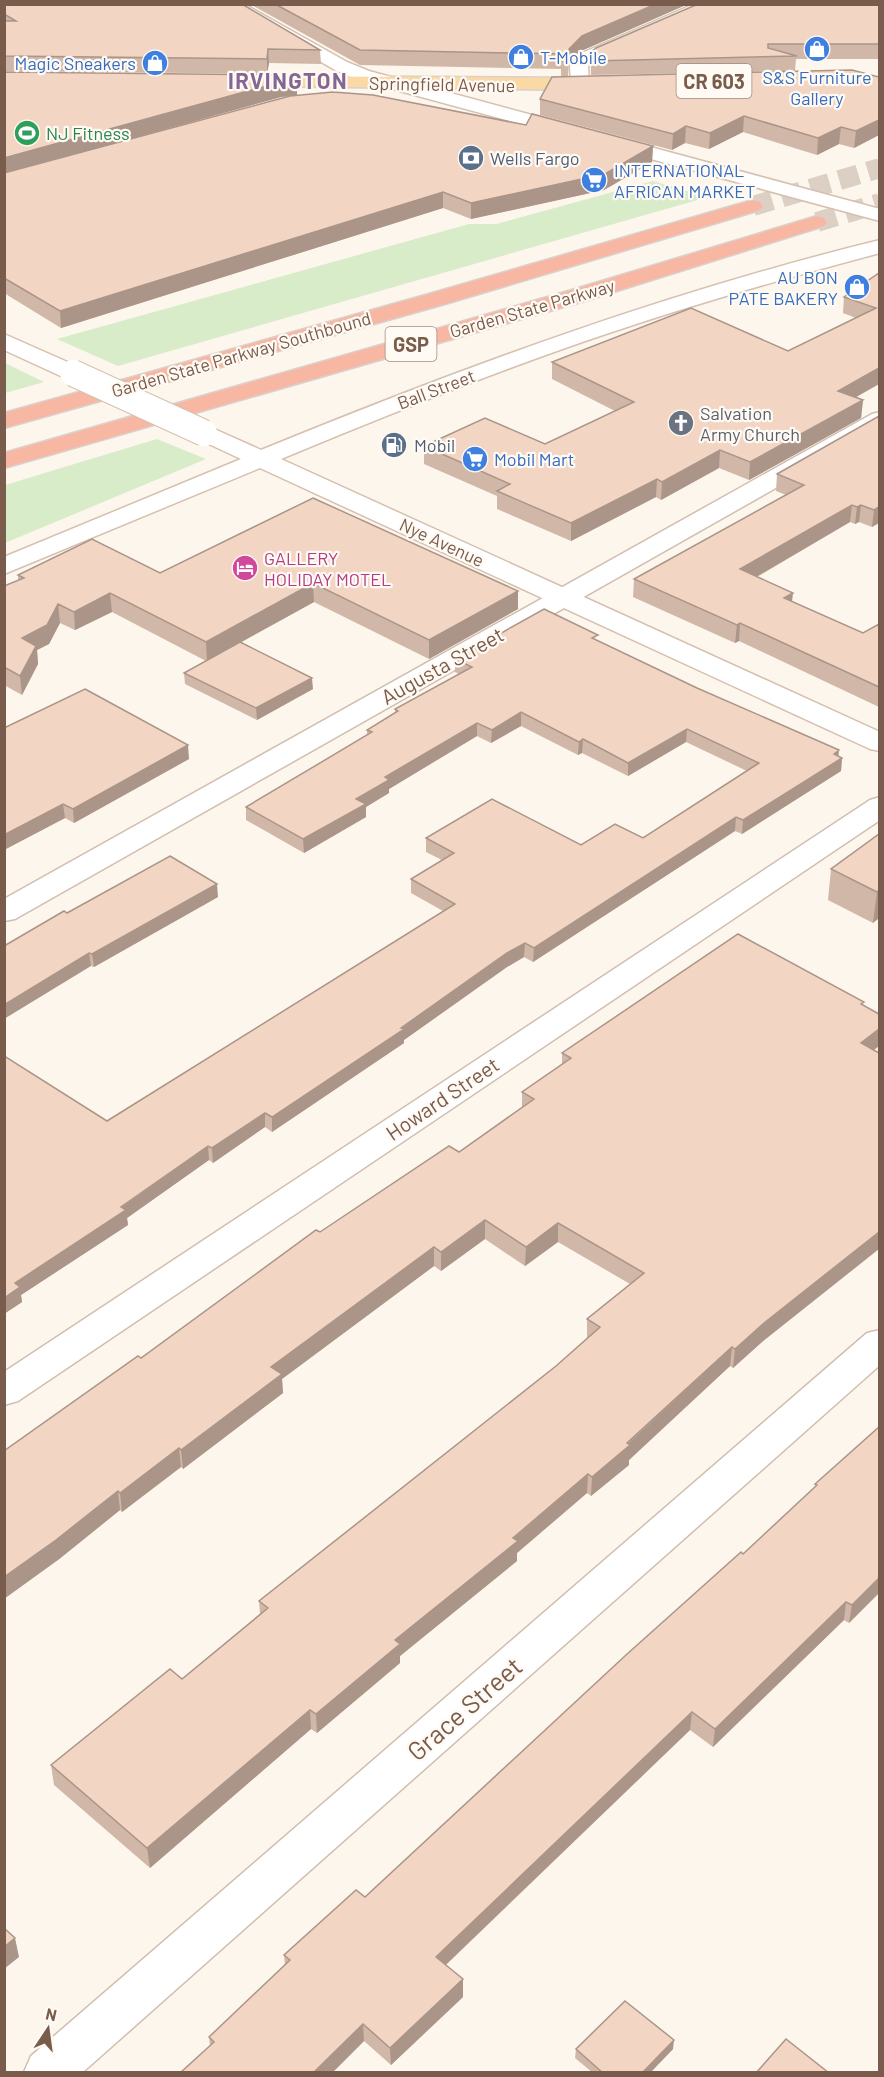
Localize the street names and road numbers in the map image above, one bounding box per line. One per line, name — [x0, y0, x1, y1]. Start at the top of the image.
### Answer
road number: CR 603 — [676, 64, 752, 98]
street label: Springfield Avenue — [369, 72, 515, 96]
street label: Garden State Parkway — [447, 274, 617, 342]
street label: Garden State Parkway Southbound — [109, 306, 373, 402]
road number: GSP — [386, 327, 436, 361]
street label: Ball Street — [394, 364, 478, 414]
street label: Nye Avenue — [396, 513, 488, 571]
street label: Augusta Street — [376, 621, 508, 709]
street label: Howard Street — [381, 1051, 503, 1145]
street label: Grace Street — [400, 1650, 528, 1766]

